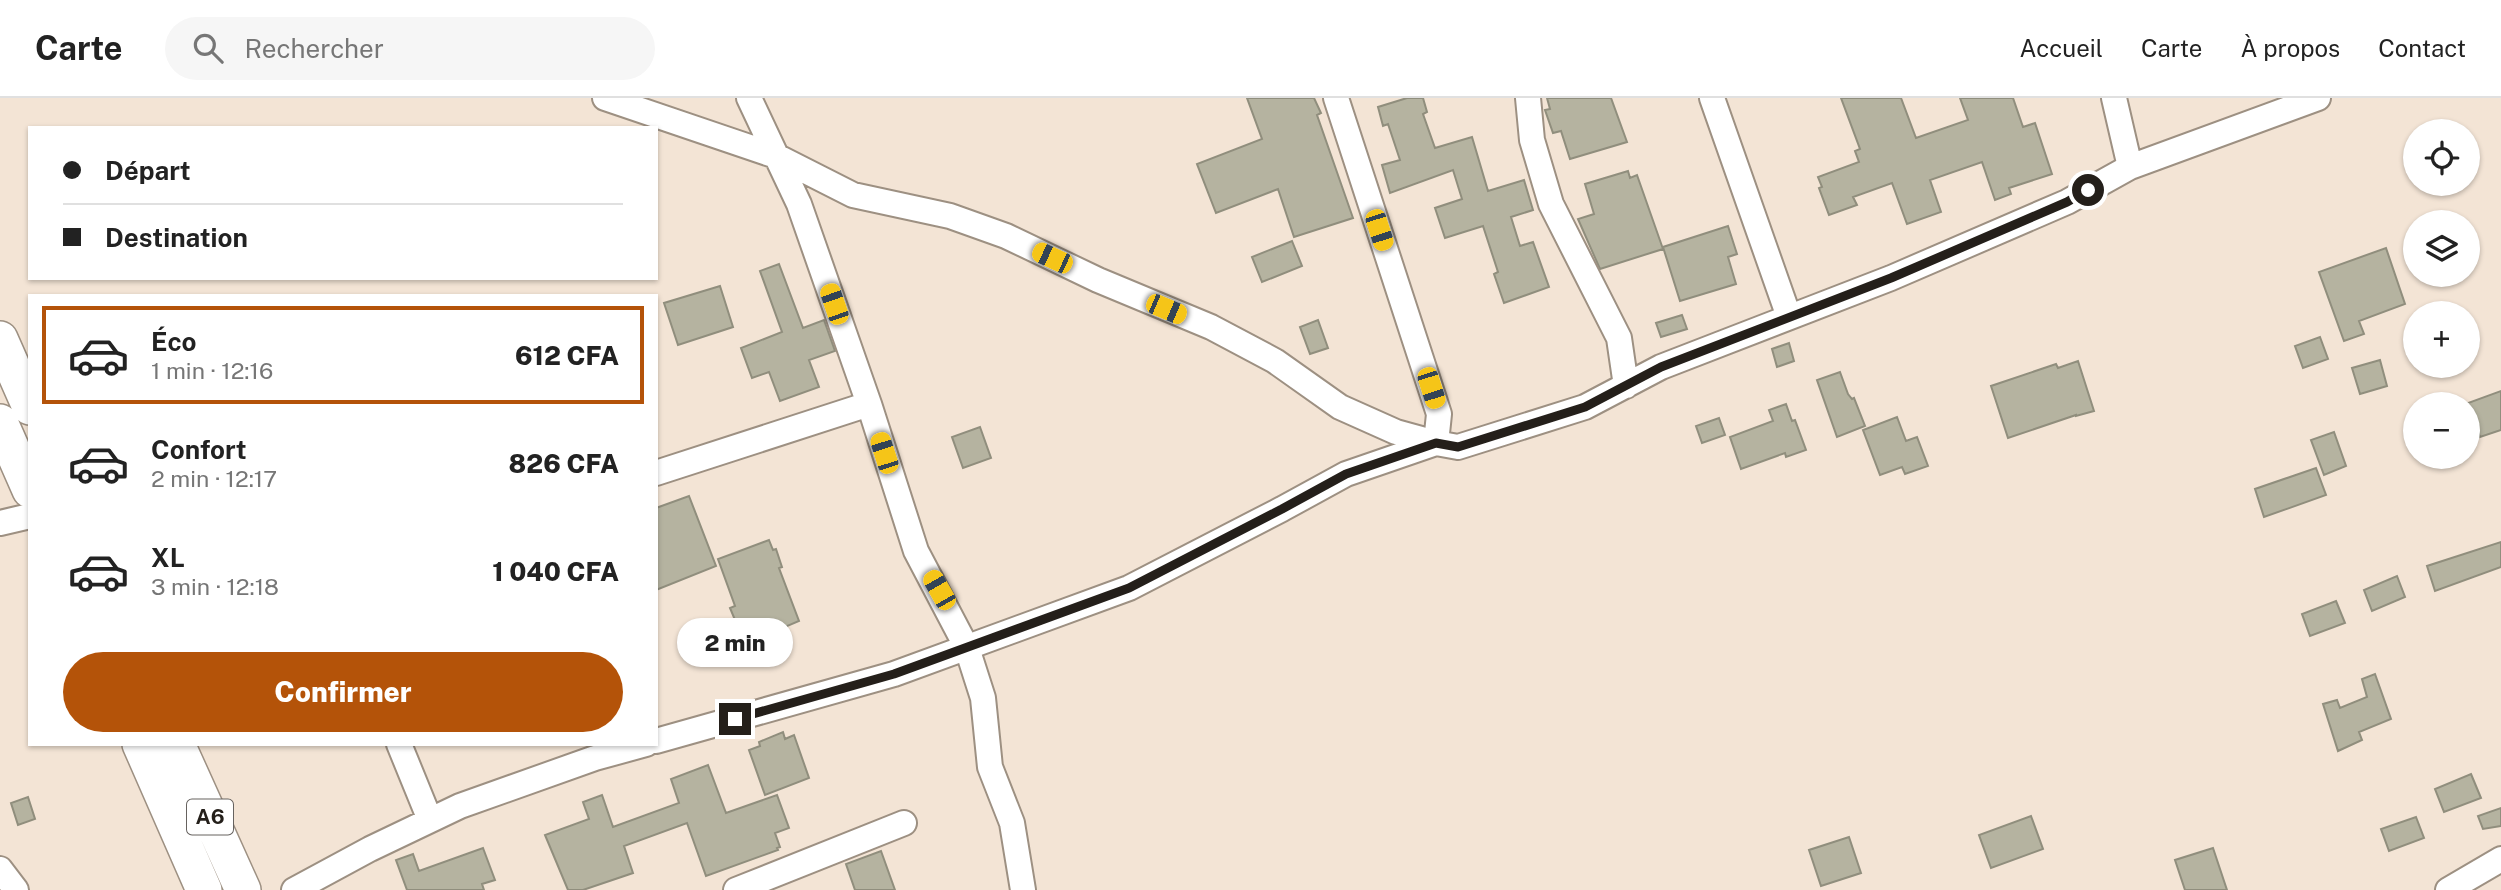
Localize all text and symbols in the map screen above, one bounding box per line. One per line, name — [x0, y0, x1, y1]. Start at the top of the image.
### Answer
search box — [165, 17, 655, 80]
text: Carte — [35, 29, 123, 67]
icon: search — [189, 29, 227, 67]
text: Rechercher — [245, 33, 384, 64]
text: Accueil — [2020, 34, 2103, 62]
text: Carte — [2141, 34, 2202, 62]
text: À propos — [2240, 34, 2340, 62]
text: Contact — [2378, 34, 2466, 62]
map controls — [2403, 119, 2480, 469]
button: locate — [2403, 119, 2480, 196]
text: Départ — [105, 155, 191, 186]
route start — [2072, 174, 2104, 206]
car — [1363, 207, 1396, 253]
button: layers — [2403, 210, 2480, 287]
text: Destination — [105, 222, 248, 253]
car — [1029, 240, 1076, 276]
car — [818, 281, 851, 327]
car — [1143, 291, 1190, 327]
button: + — [2403, 301, 2480, 378]
icon: car — [67, 324, 130, 387]
text: Éco — [151, 326, 197, 357]
text: 612 CFA — [515, 340, 619, 371]
text: 1 min · 12:16 — [151, 357, 273, 384]
car — [1415, 365, 1448, 411]
button: − — [2403, 392, 2480, 469]
car — [868, 430, 901, 476]
icon: car — [67, 432, 130, 495]
text: Confort — [151, 434, 247, 465]
text: 826 CFA — [509, 448, 619, 479]
text: 2 min · 12:17 — [151, 465, 277, 492]
icon: car — [67, 540, 130, 603]
text: XL — [151, 542, 185, 573]
text: 1 040 CFA — [492, 556, 619, 587]
car — [920, 567, 959, 613]
text: 3 min · 12:18 — [151, 573, 279, 600]
callout: 2 min — [677, 618, 793, 666]
text: 2 min — [704, 629, 766, 656]
button: Confirmer — [63, 652, 623, 732]
route end — [719, 703, 751, 735]
road number: A6 — [187, 800, 233, 834]

